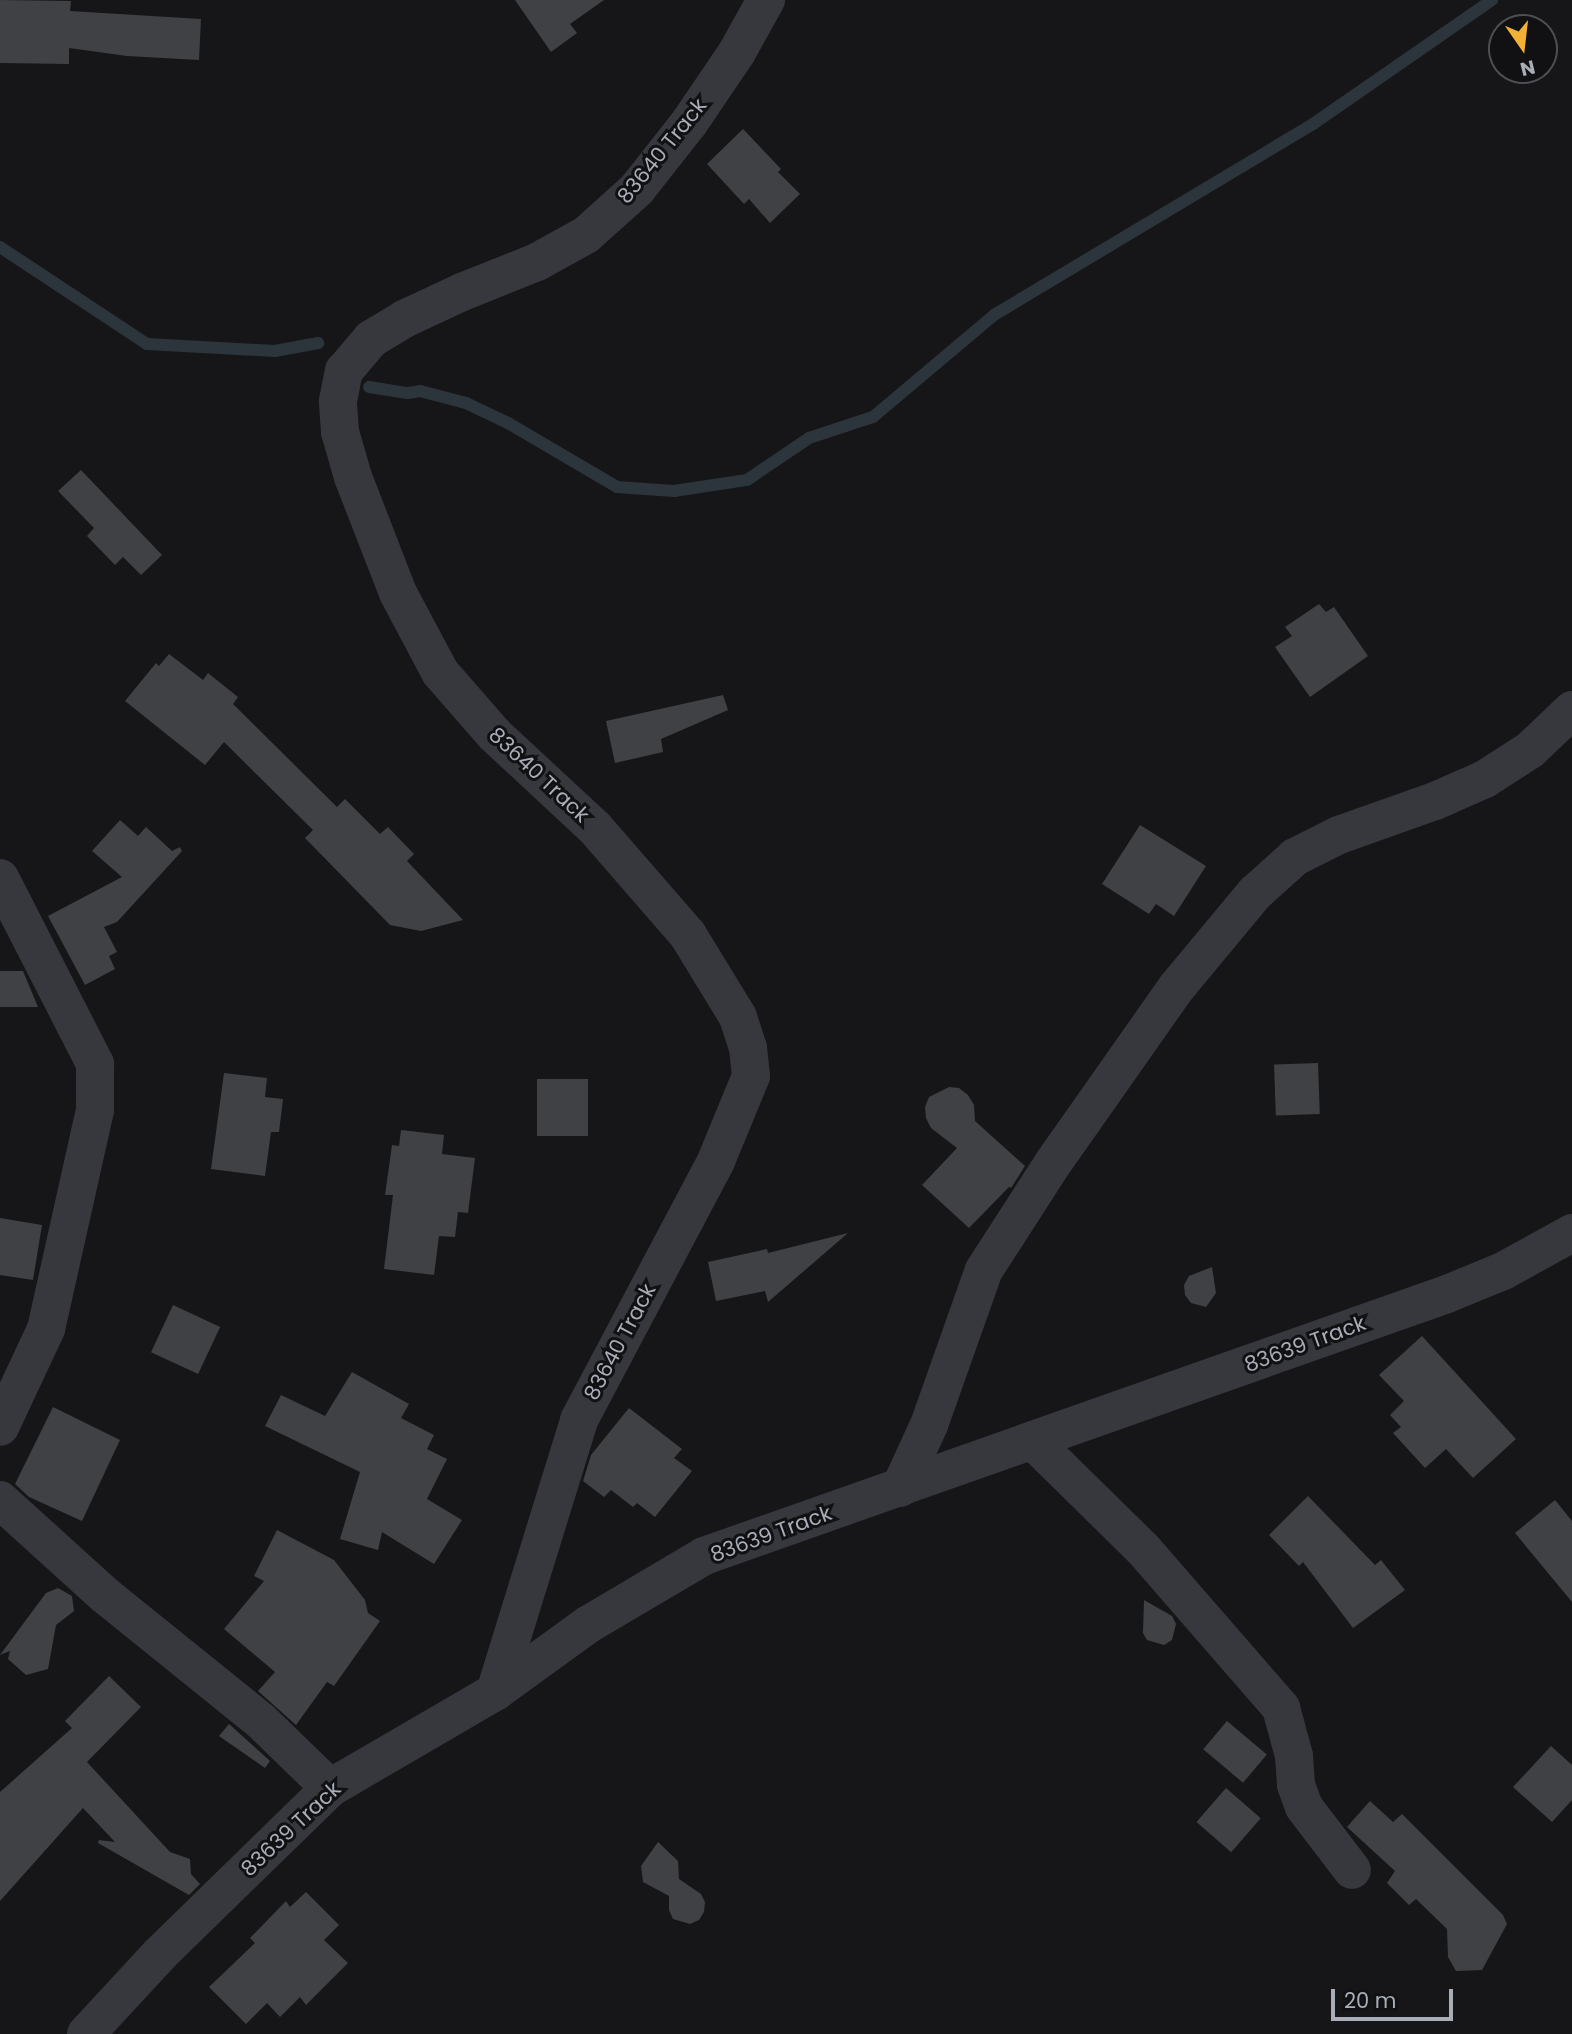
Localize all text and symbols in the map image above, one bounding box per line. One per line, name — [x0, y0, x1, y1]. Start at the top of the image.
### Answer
north arrow — [1488, 14, 1558, 84]
text: N — [1518, 53, 1538, 83]
street label: 83640 Track — [612, 93, 712, 209]
street label: 83640 Track — [484, 722, 594, 828]
street label: 83640 Track — [579, 1280, 661, 1404]
street label: 83639 Track — [1241, 1310, 1369, 1378]
street label: 83639 Track — [707, 1500, 835, 1568]
street label: 83639 Track — [236, 1776, 346, 1882]
scale bar — [1334, 1974, 1456, 2018]
text: 20 m — [1344, 1986, 1397, 2015]

